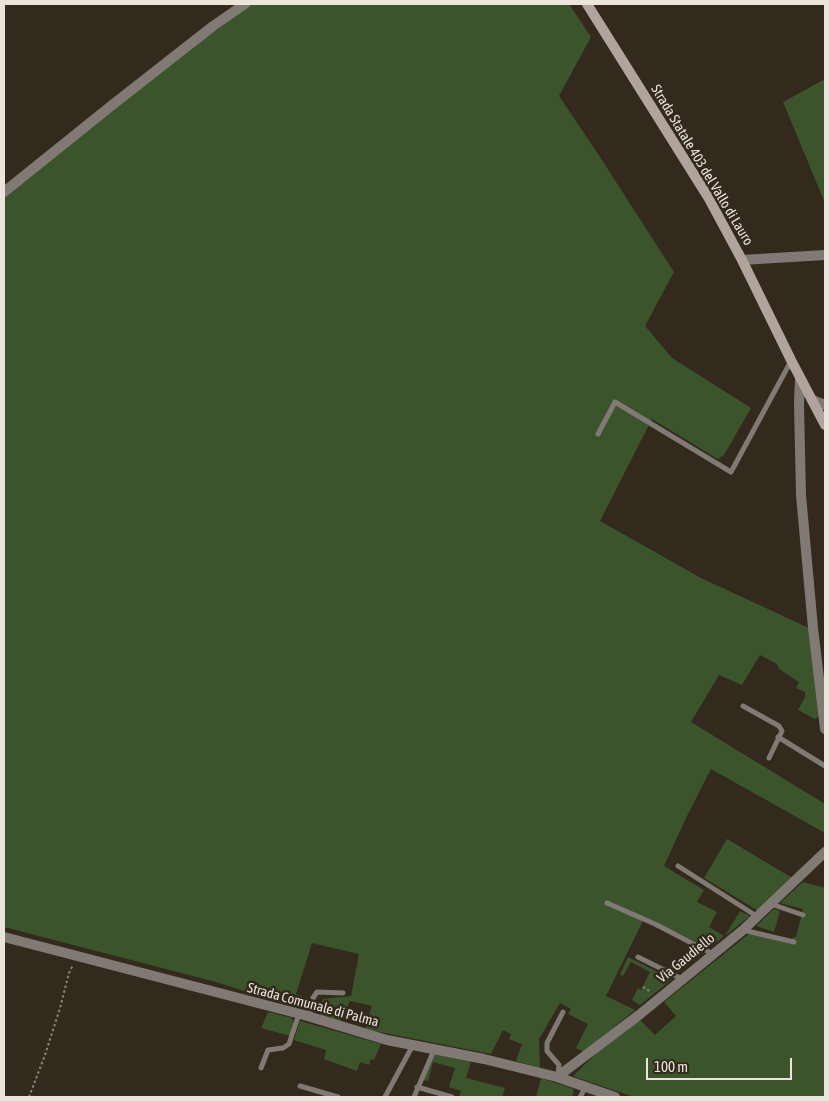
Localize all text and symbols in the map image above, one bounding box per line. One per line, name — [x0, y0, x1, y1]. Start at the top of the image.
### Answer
street label: Strada Statale 403 del Vallo di Lauro — [647, 82, 757, 248]
street label: Via Gaudiello — [654, 930, 718, 986]
street label: Strada Comunale di Palma — [245, 979, 381, 1031]
scale bar — [649, 1048, 795, 1080]
text: 100 m — [654, 1058, 688, 1075]

